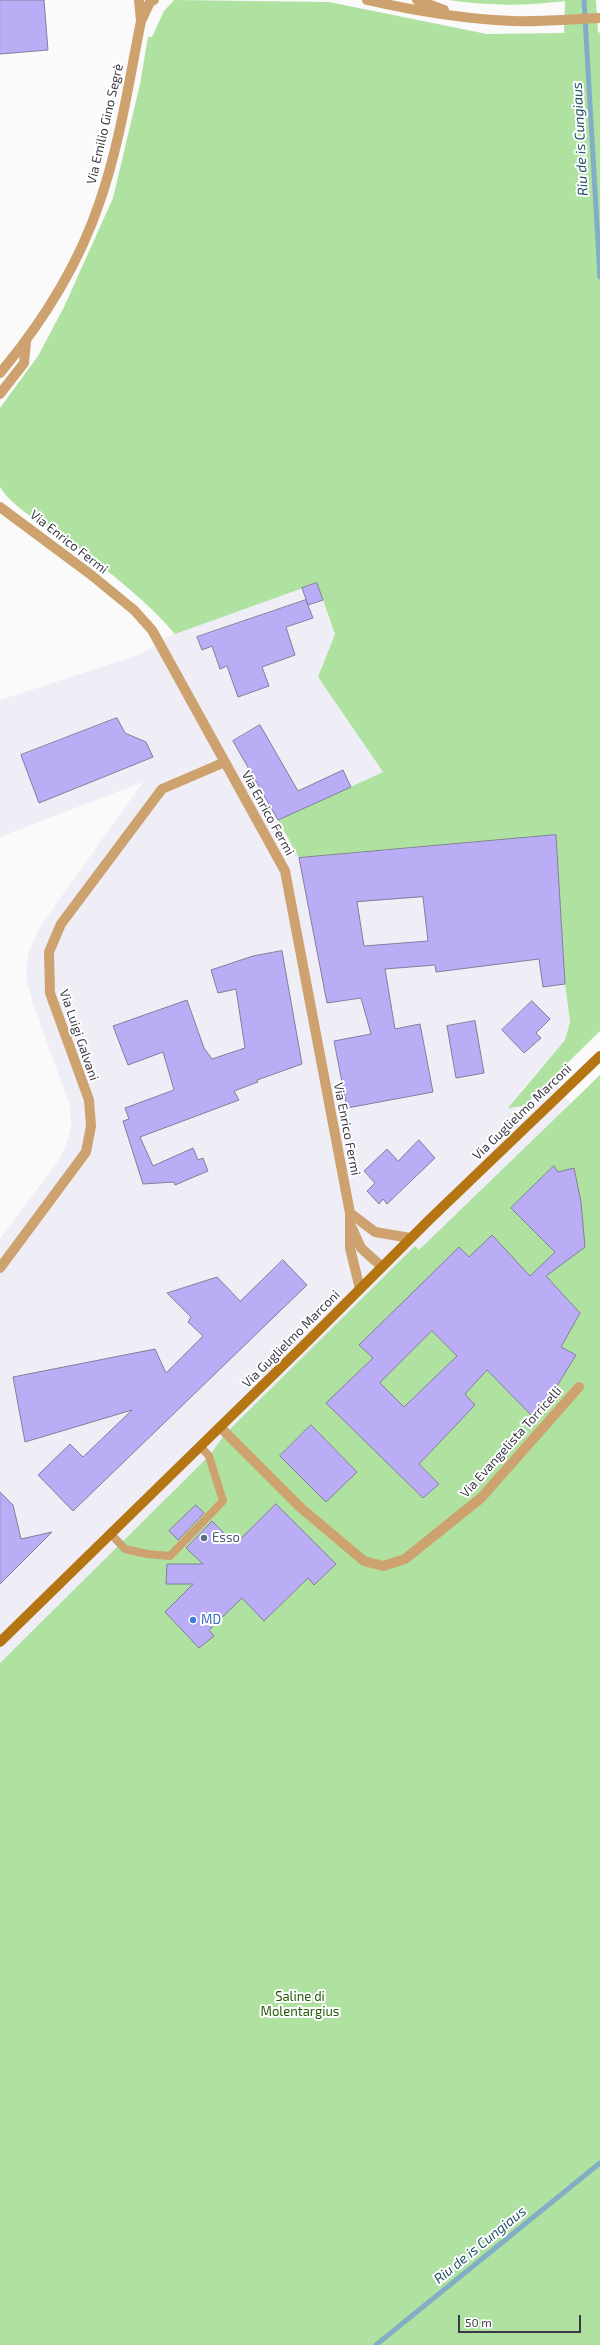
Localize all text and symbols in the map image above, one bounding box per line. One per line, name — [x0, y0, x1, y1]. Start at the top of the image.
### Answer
street label: Via Emilio Gino Segrè — [84, 62, 126, 186]
water label: Riu de is Cungiaus — [569, 82, 591, 196]
street label: Via Enrico Fermi — [27, 507, 111, 577]
street label: Via Enrico Fermi — [238, 768, 298, 858]
street label: Via Luigi Galvani — [56, 987, 102, 1083]
street label: Via Guglielmo Marconi — [469, 1061, 575, 1163]
street label: Via Enrico Fermi — [330, 1081, 364, 1177]
street label: Via Guglielmo Marconi — [239, 1287, 343, 1391]
street label: Via Evangelista Torricelli — [457, 1383, 565, 1501]
place label: Esso — [212, 1530, 240, 1546]
marker: Esso — [199, 1533, 209, 1543]
place label: MD — [201, 1612, 221, 1628]
marker: MD — [188, 1615, 198, 1625]
park label: Saline di Molentargius — [261, 1989, 339, 2020]
water label: Riu de is Cungiaus — [430, 2203, 530, 2287]
scale bar — [460, 2307, 583, 2333]
text: 50 m — [465, 2315, 492, 2329]

